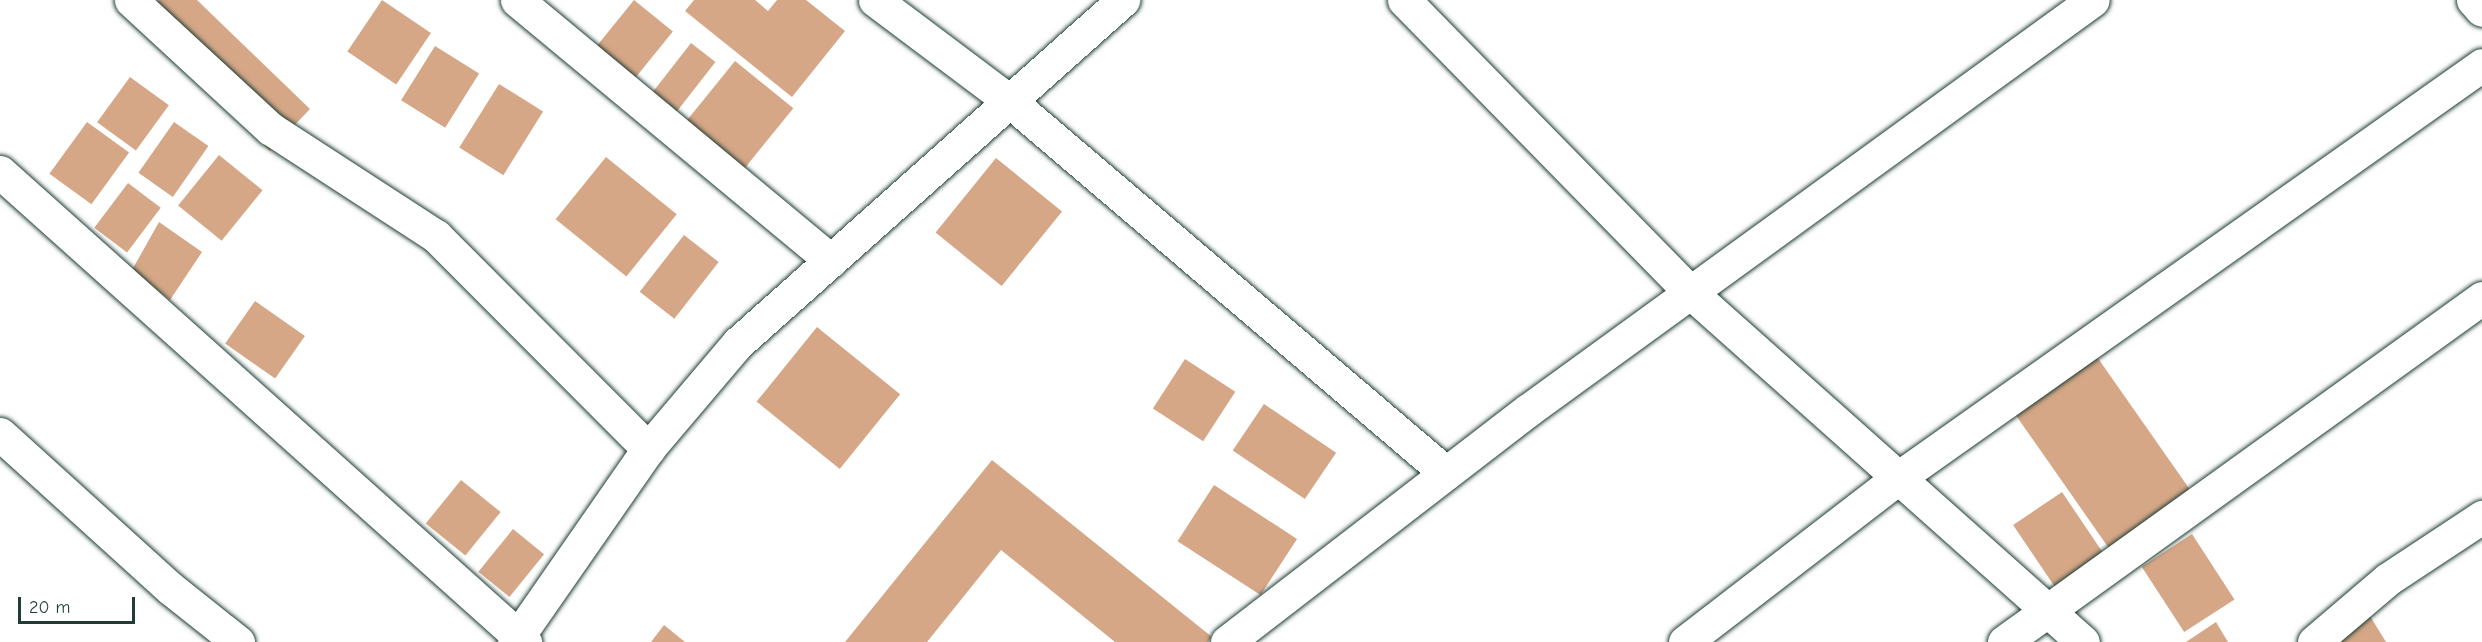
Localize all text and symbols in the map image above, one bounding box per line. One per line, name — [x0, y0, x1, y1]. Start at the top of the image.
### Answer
scale bar — [21, 585, 138, 623]
text: 20 m — [29, 597, 70, 618]

